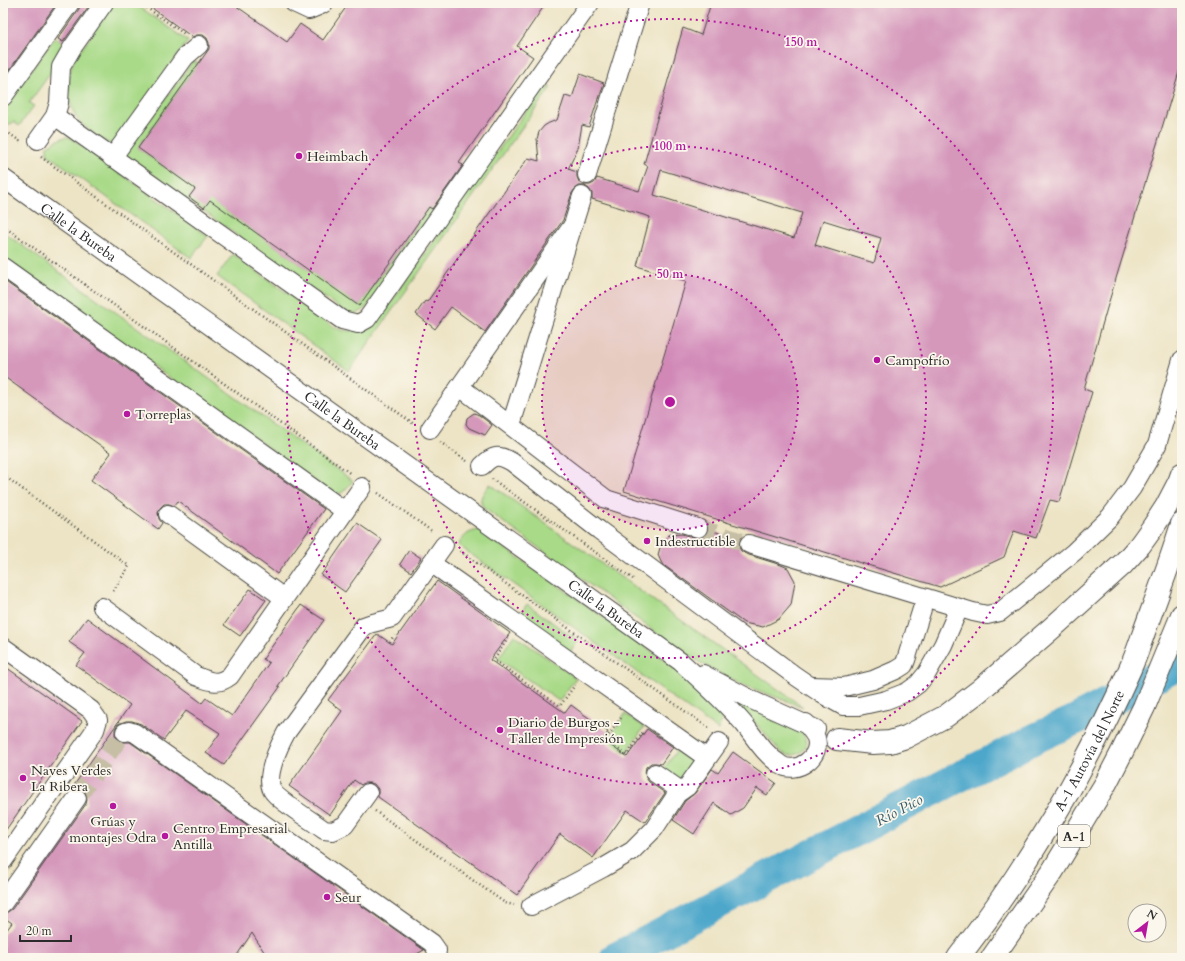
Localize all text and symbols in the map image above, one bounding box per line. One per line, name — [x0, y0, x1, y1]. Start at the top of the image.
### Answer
text: 150 m — [785, 34, 818, 50]
text: 100 m — [654, 138, 687, 154]
place label: Heimbach — [307, 147, 369, 166]
marker: Heimbach — [294, 151, 304, 161]
street label: Calle la Bureba — [36, 199, 120, 266]
text: 50 m — [657, 266, 684, 282]
place label: Campofrío — [885, 351, 950, 370]
marker: Campofrío — [872, 355, 882, 365]
street label: Calle la Bureba — [300, 387, 384, 454]
centre of rings — [663, 395, 677, 409]
place label: Torreplas — [135, 405, 191, 424]
marker: Torreplas — [122, 409, 132, 419]
place label: Indestructible — [655, 532, 736, 551]
marker: Indestructible — [642, 536, 652, 546]
street label: Calle la Bureba — [564, 575, 648, 643]
street label: A-1 Autovía del Norte — [1050, 687, 1129, 815]
place label: Diario de Burgos - Taller de Impresión — [508, 713, 624, 748]
marker: Diario de Burgos - Taller de Impresión — [495, 725, 505, 735]
place label: Naves Verdes La Ribera — [31, 761, 111, 796]
marker: Naves Verdes La Ribera — [18, 773, 28, 783]
water label: Río Pico — [872, 789, 926, 831]
marker: Grúas y montajes Odra — [108, 801, 118, 811]
place label: Grúas y montajes Odra — [69, 812, 157, 847]
place label: Centro Empresarial Antilla — [173, 819, 288, 854]
road number: A-1 — [1058, 825, 1090, 847]
marker: Centro Empresarial Antilla — [160, 831, 170, 841]
place label: Seur — [335, 888, 362, 907]
marker: Seur — [322, 892, 332, 902]
north arrow — [1127, 903, 1167, 943]
text: N — [1144, 906, 1160, 924]
scale bar — [20, 917, 71, 943]
text: 20 m — [26, 923, 53, 939]

